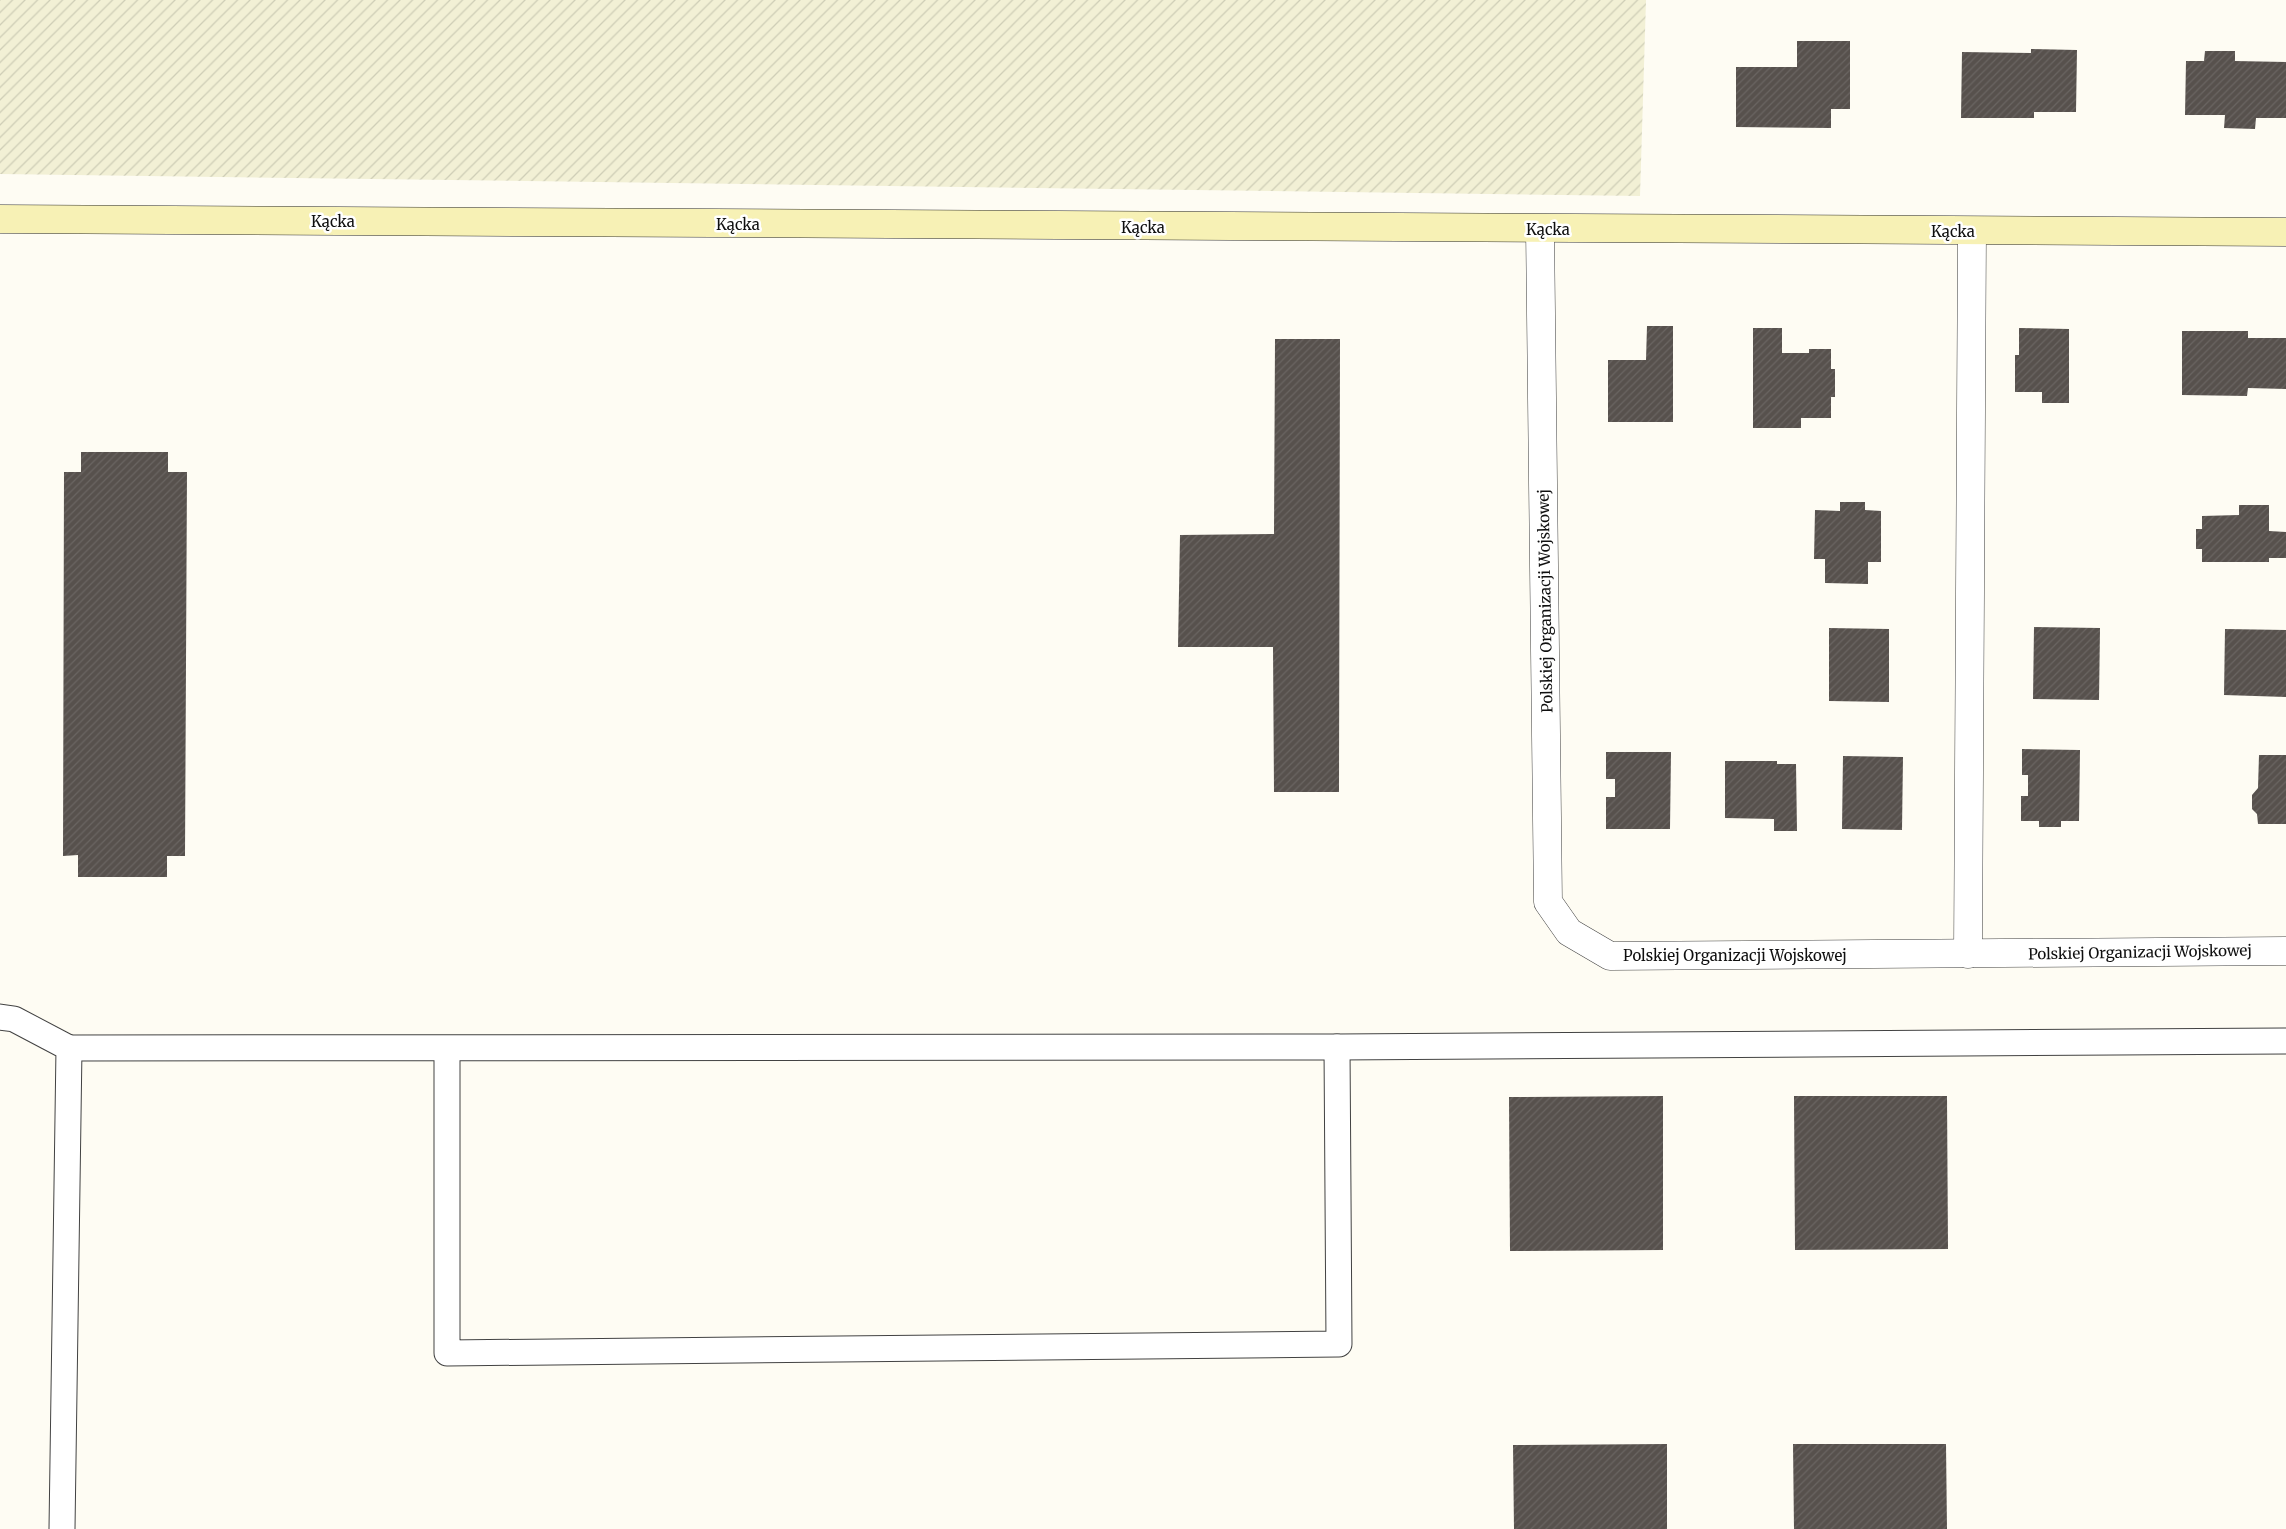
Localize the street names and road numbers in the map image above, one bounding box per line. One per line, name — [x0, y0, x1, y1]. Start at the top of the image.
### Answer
street label: Kącka — [311, 212, 355, 231]
street label: Kącka — [716, 215, 760, 234]
street label: Kącka — [1121, 218, 1165, 237]
street label: Kącka — [1526, 220, 1570, 239]
street label: Kącka — [1931, 222, 1975, 241]
street label: Polskiej Organizacji Wojskowej — [1534, 489, 1556, 713]
street label: Polskiej Organizacji Wojskowej — [2028, 941, 2252, 963]
street label: Polskiej Organizacji Wojskowej — [1623, 946, 1847, 965]

